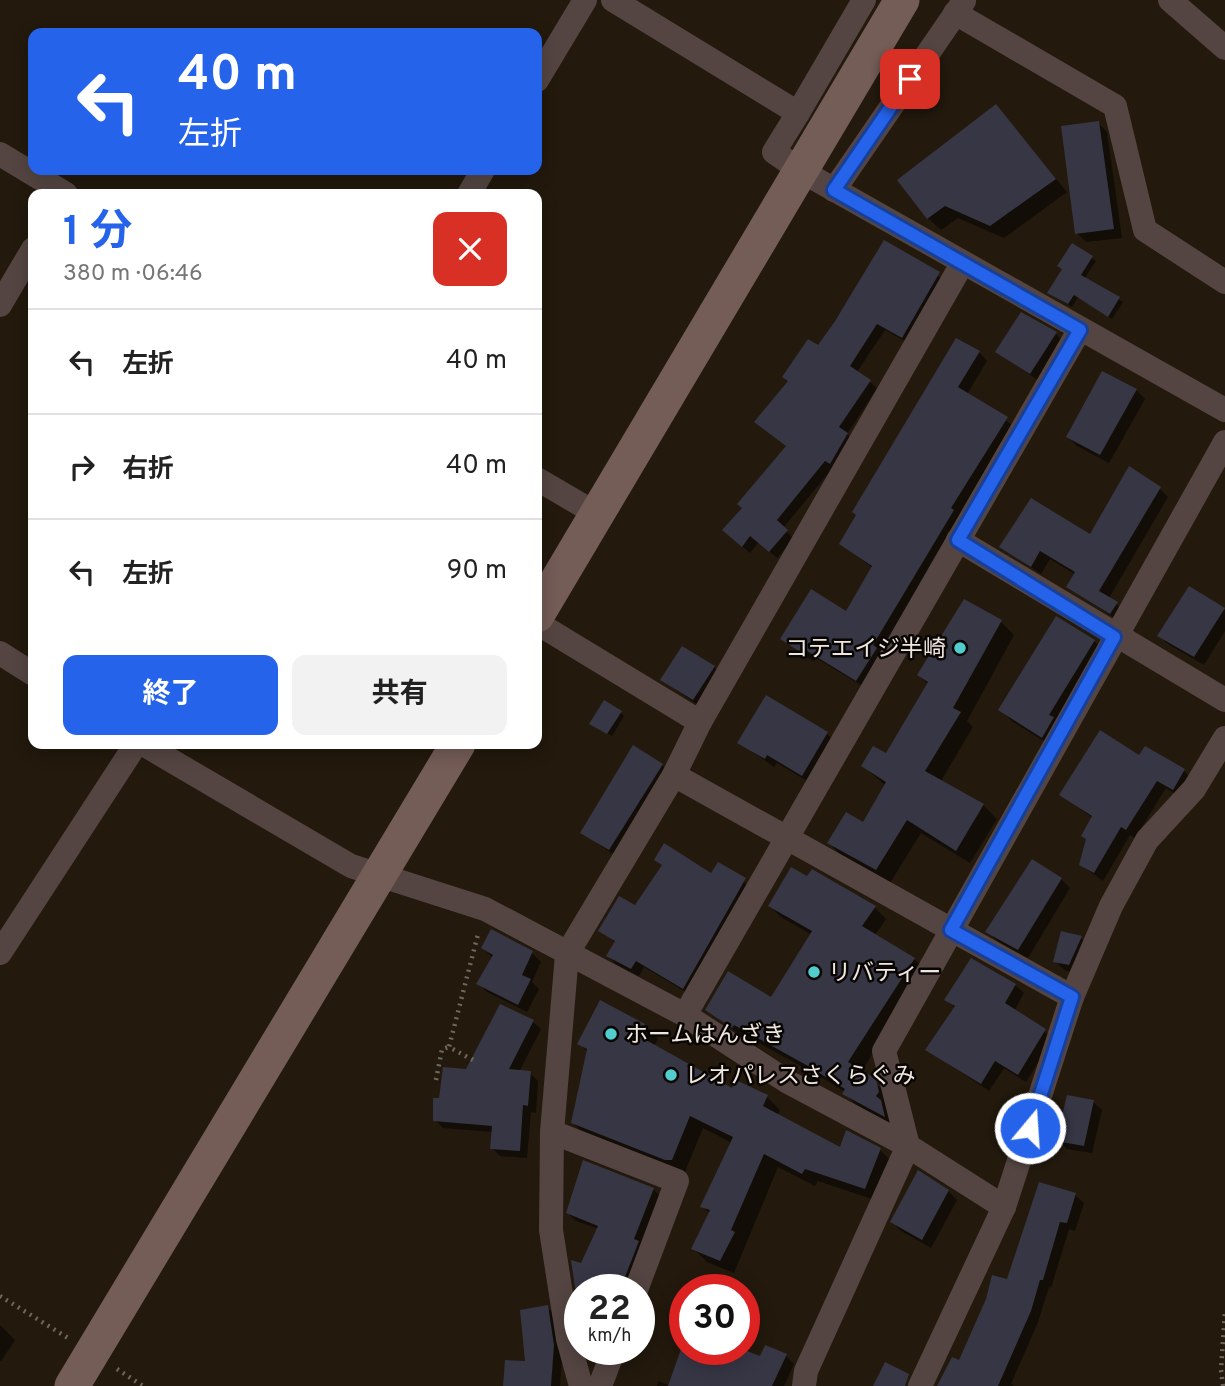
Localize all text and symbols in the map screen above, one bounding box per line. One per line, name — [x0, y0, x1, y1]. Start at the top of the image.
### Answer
text: 40 m — [178, 46, 297, 108]
pin — [880, 49, 940, 109]
icon: left — [63, 56, 154, 147]
icon: arrive — [891, 60, 929, 98]
text: 左折 — [178, 116, 242, 156]
text: 1 分 — [63, 207, 132, 260]
button: close — [433, 212, 507, 286]
text: 380 m · 06:46 — [63, 260, 203, 289]
icon: left — [63, 343, 101, 381]
text: 40 m — [446, 345, 507, 378]
text: 左折 — [122, 349, 174, 382]
icon: right — [63, 448, 101, 486]
text: 40 m — [446, 450, 507, 483]
text: 右折 — [122, 454, 174, 487]
icon: left — [63, 553, 101, 591]
text: 90 m — [447, 555, 507, 588]
text: 左折 — [122, 559, 174, 592]
place label: コテエイジ半崎 — [785, 636, 946, 665]
marker: コテエイジ半崎 — [952, 640, 968, 656]
button: 終了 — [63, 655, 278, 735]
button: 共有 — [292, 655, 507, 735]
place label: リバティー — [828, 960, 942, 989]
marker: リバティー — [806, 964, 822, 980]
place label: ホームはんざき — [625, 1022, 785, 1051]
marker: ホームはんざき — [603, 1026, 619, 1042]
place label: レオパレスさくらぐみ — [685, 1063, 916, 1092]
marker: レオパレスさくらぐみ — [663, 1067, 679, 1083]
position arrow — [993, 1091, 1067, 1165]
speed limit sign: 30 — [669, 1274, 760, 1365]
text: 22 — [588, 1288, 631, 1332]
text: km/h — [588, 1325, 631, 1348]

